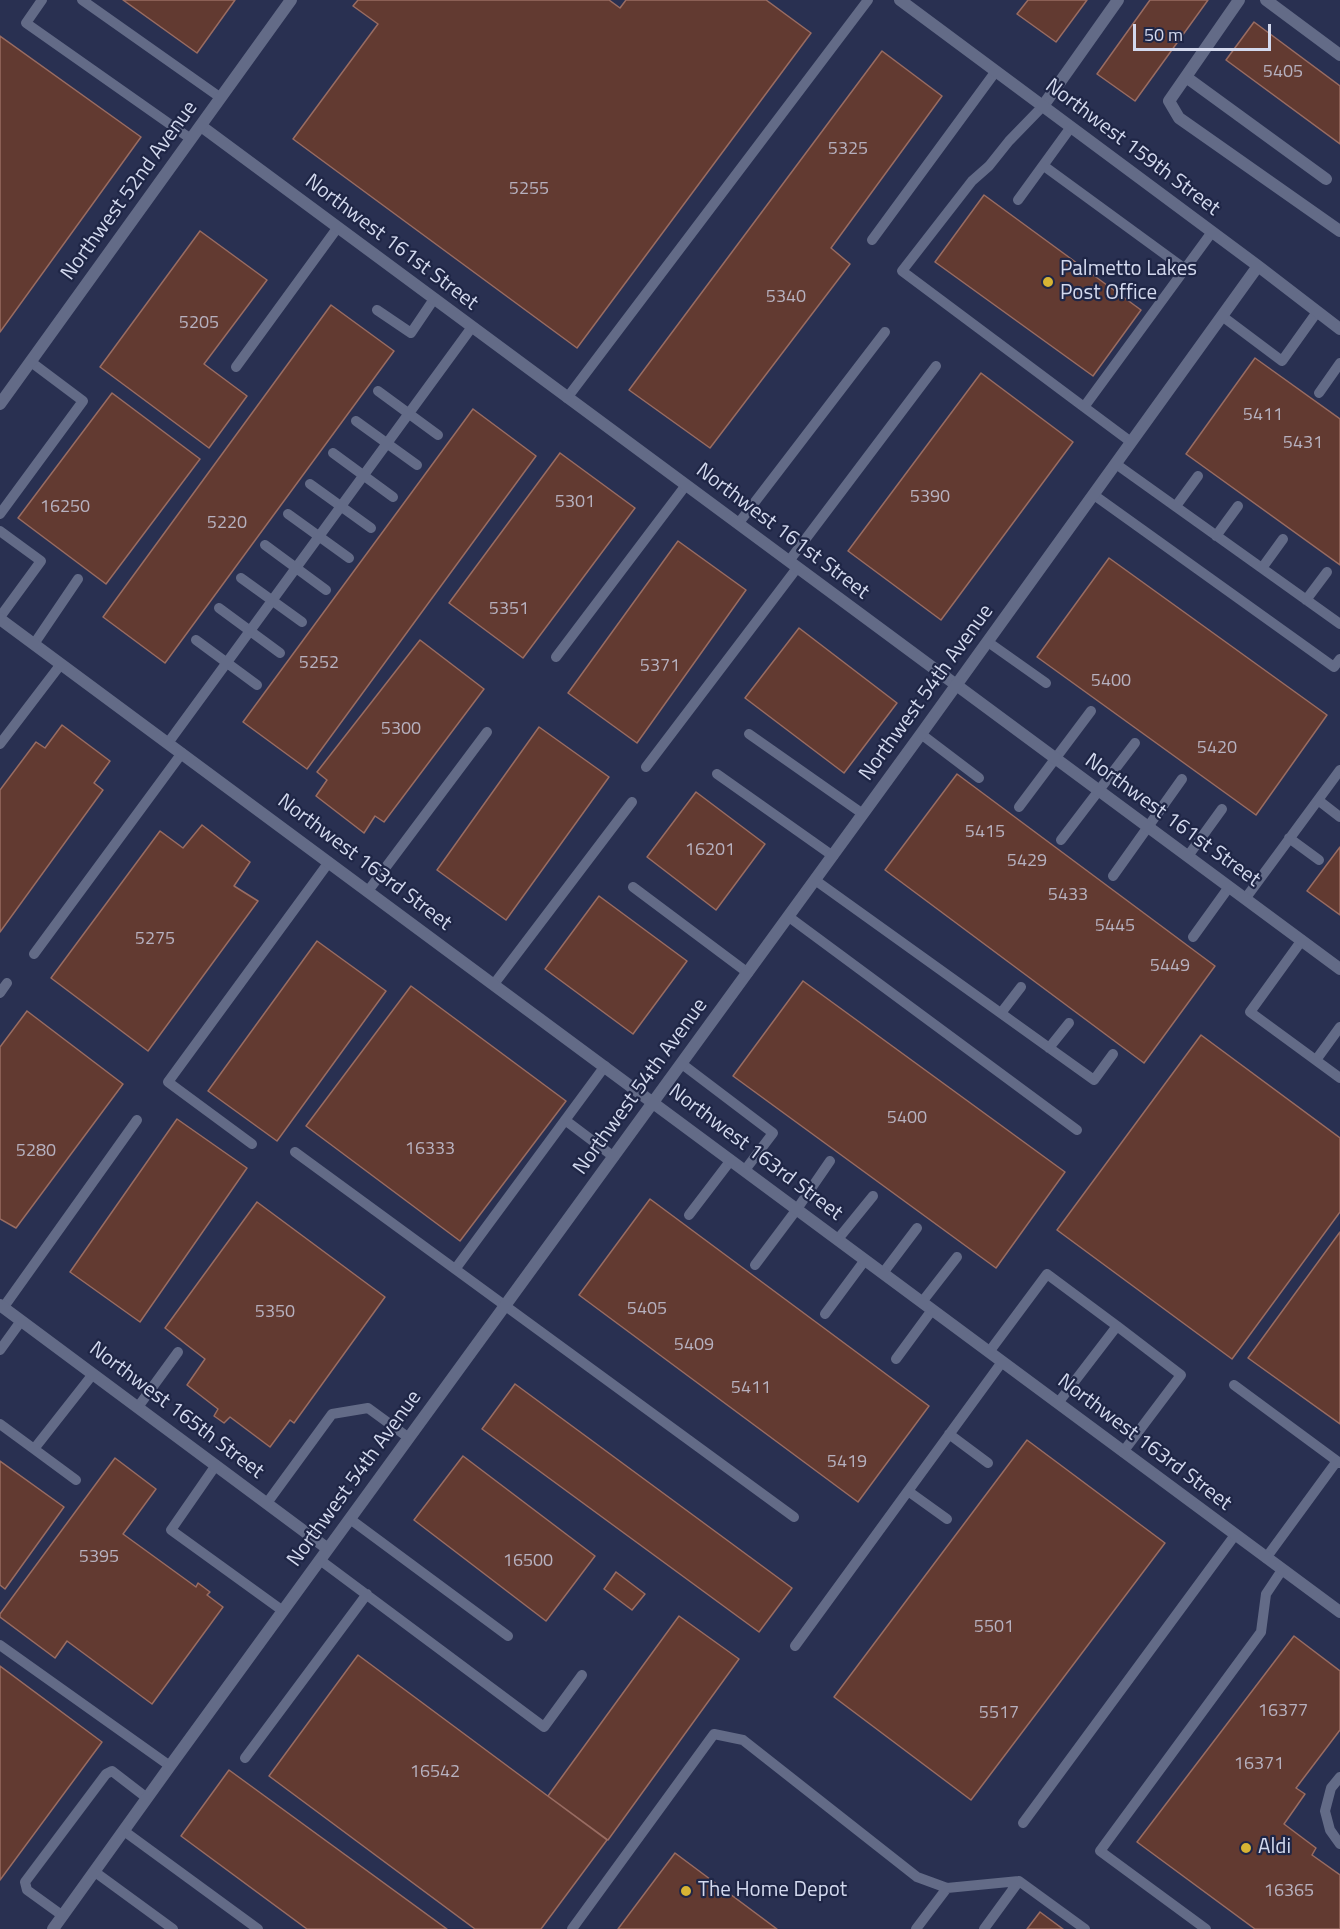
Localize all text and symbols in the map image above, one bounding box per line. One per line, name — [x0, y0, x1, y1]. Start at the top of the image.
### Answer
scale bar — [1136, 12, 1274, 50]
text: 50 m — [1144, 21, 1183, 48]
house number: 5405 — [1263, 62, 1303, 84]
street label: Northwest 159th Street — [1040, 74, 1224, 222]
street label: Northwest 52nd Avenue — [56, 96, 204, 286]
house number: 5325 — [828, 139, 868, 161]
street label: Northwest 161st Street — [299, 170, 483, 316]
house number: 5255 — [509, 179, 549, 201]
place label: Palmetto Lakes Post Office — [1060, 257, 1197, 307]
marker: Palmetto Lakes Post Office — [1041, 275, 1055, 289]
house number: 5340 — [766, 287, 806, 309]
house number: 5205 — [179, 313, 219, 335]
house number: 5411 — [1243, 405, 1283, 427]
house number: 5431 — [1283, 433, 1323, 455]
street label: Northwest 161st Street — [690, 459, 874, 605]
house number: 5390 — [910, 487, 950, 509]
house number: 5301 — [555, 492, 595, 514]
house number: 16250 — [40, 497, 90, 519]
house number: 5220 — [207, 513, 247, 535]
house number: 5351 — [489, 599, 529, 621]
street label: Northwest 54th Avenue — [855, 600, 999, 786]
house number: 5252 — [299, 653, 339, 675]
house number: 5371 — [640, 656, 680, 678]
house number: 5400 — [1091, 671, 1131, 693]
house number: 5300 — [381, 719, 421, 741]
house number: 5420 — [1197, 738, 1237, 760]
street label: Northwest 161st Street — [1079, 749, 1265, 893]
street label: Northwest 163rd Street — [272, 789, 456, 937]
house number: 5415 — [965, 822, 1005, 844]
house number: 16201 — [685, 840, 735, 862]
house number: 5429 — [1007, 851, 1047, 873]
house number: 5433 — [1048, 885, 1088, 907]
house number: 5445 — [1095, 916, 1135, 938]
house number: 5275 — [135, 929, 175, 951]
house number: 5449 — [1150, 956, 1190, 978]
street label: Northwest 54th Avenue — [569, 994, 713, 1180]
street label: Northwest 163rd Street — [663, 1079, 847, 1227]
house number: 5400 — [887, 1108, 927, 1130]
house number: 16333 — [405, 1139, 455, 1161]
house number: 5280 — [16, 1141, 56, 1163]
house number: 5405 — [627, 1299, 667, 1321]
house number: 5350 — [255, 1302, 295, 1324]
house number: 5409 — [674, 1335, 714, 1357]
street label: Northwest 165th Street — [84, 1337, 268, 1485]
street label: Northwest 163rd Street — [1052, 1369, 1236, 1517]
house number: 5411 — [731, 1378, 771, 1400]
street label: Northwest 54th Avenue — [283, 1386, 427, 1572]
house number: 5419 — [827, 1452, 867, 1474]
house number: 5395 — [79, 1547, 119, 1569]
house number: 16500 — [503, 1551, 553, 1573]
house number: 5501 — [974, 1617, 1014, 1639]
house number: 16377 — [1258, 1701, 1308, 1723]
house number: 5517 — [979, 1703, 1019, 1725]
house number: 16371 — [1234, 1754, 1284, 1776]
house number: 16542 — [410, 1762, 460, 1784]
place label: Aldi — [1258, 1835, 1291, 1861]
marker: Aldi — [1239, 1841, 1253, 1855]
place label: The Home Depot — [698, 1878, 847, 1904]
house number: 16365 — [1264, 1881, 1314, 1903]
marker: The Home Depot — [679, 1884, 693, 1898]

